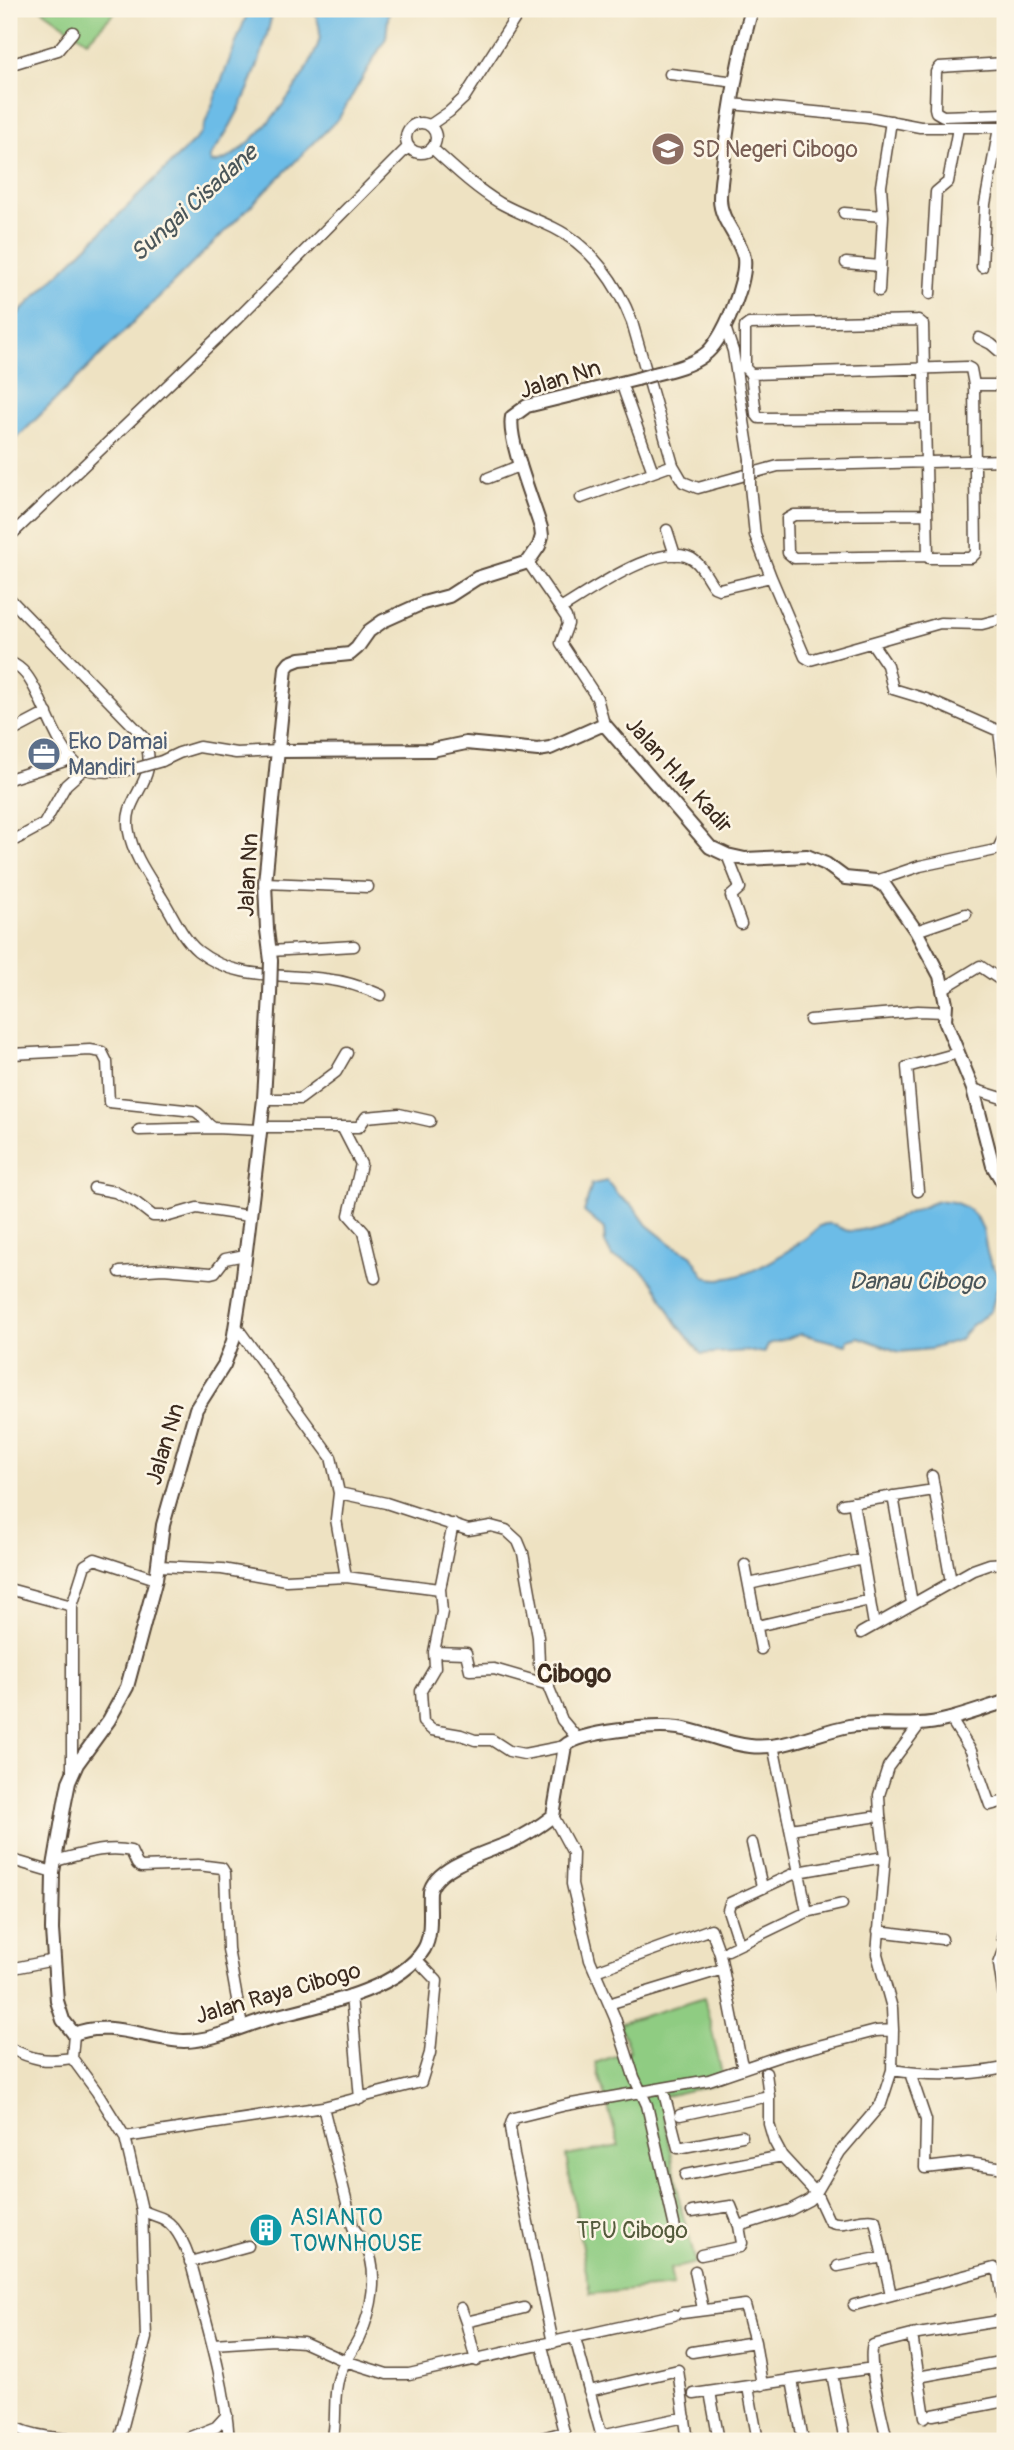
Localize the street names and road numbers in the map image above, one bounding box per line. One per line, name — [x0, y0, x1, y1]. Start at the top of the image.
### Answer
street label: Jalan Nn — [516, 353, 604, 405]
street label: Jalan H.M. Kadir — [619, 711, 739, 839]
street label: Jalan Nn — [231, 832, 265, 918]
street label: Jalan Nn — [139, 1400, 191, 1488]
street label: Jalan Raya Cibogo — [192, 1956, 364, 2030]

